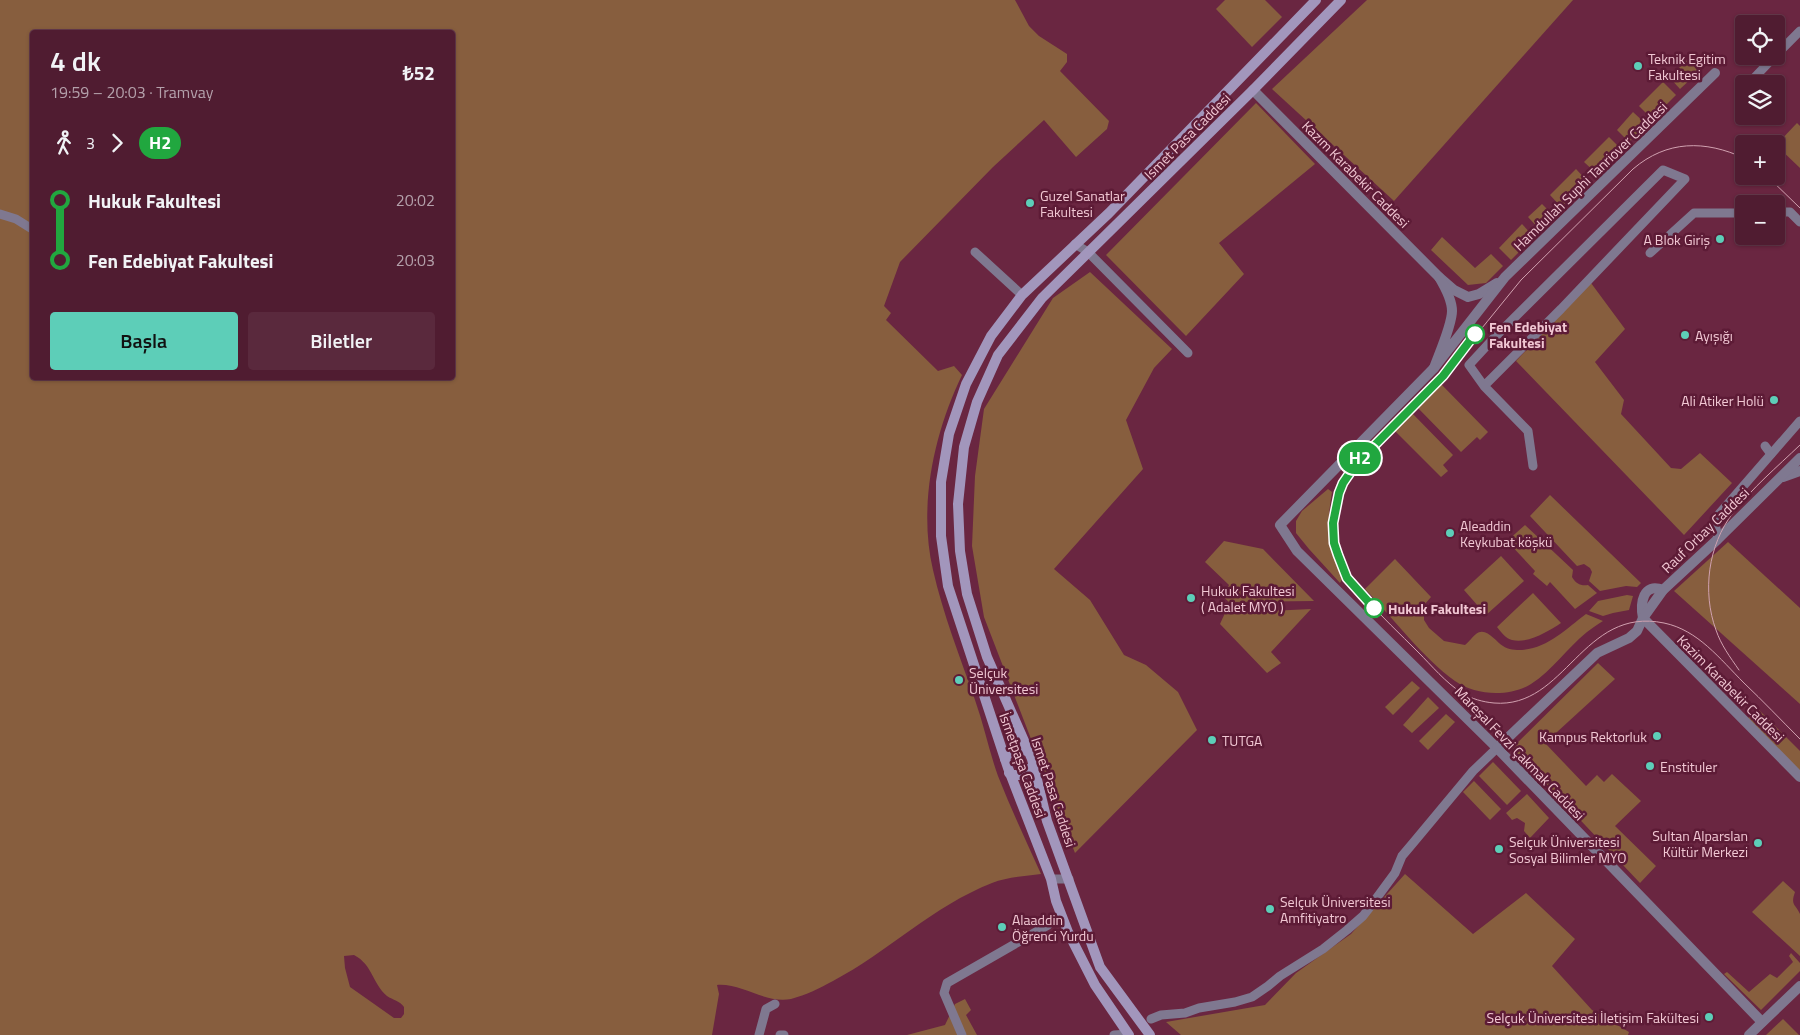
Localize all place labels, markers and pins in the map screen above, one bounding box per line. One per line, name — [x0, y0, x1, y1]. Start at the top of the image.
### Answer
place label: Teknik Egitim Fakultesi — [1648, 48, 1726, 85]
marker: Teknik Egitim Fakultesi — [1632, 60, 1644, 72]
place label: Guzel Sanatlar Fakultesi — [1040, 185, 1125, 222]
marker: Guzel Sanatlar Fakultesi — [1024, 197, 1036, 209]
place label: A Blok Giriş — [1643, 229, 1710, 250]
marker: A Blok Giriş — [1714, 233, 1726, 245]
place label: Fen Edebiyat Fakultesi — [1489, 316, 1567, 353]
marker: Fen Edebiyat Fakultesi — [1465, 324, 1485, 344]
place label: Ayışığı — [1695, 325, 1733, 346]
marker: Ayışığı — [1679, 329, 1691, 341]
place label: Ali Atiker Holü — [1681, 390, 1764, 411]
marker: Ali Atiker Holü — [1768, 394, 1780, 406]
place label: Aleaddin Keykubat köşkü — [1460, 515, 1553, 552]
marker: Aleaddin Keykubat köşkü — [1444, 527, 1456, 539]
place label: Hukuk Fakultesi ( Adalet MYO ) — [1201, 580, 1295, 617]
marker: Hukuk Fakultesi ( Adalet MYO ) — [1185, 592, 1197, 604]
marker: Hukuk Fakultesi — [1364, 598, 1384, 618]
place label: Hukuk Fakultesi — [1388, 598, 1486, 619]
place label: Selçuk Üniversitesi — [969, 662, 1038, 699]
marker: Selçuk Üniversitesi — [953, 674, 965, 686]
place label: Kampus Rektorluk — [1539, 726, 1647, 747]
place label: TUTGA — [1222, 730, 1263, 751]
marker: Kampus Rektorluk — [1651, 730, 1663, 742]
marker: TUTGA — [1206, 734, 1218, 746]
place label: Enstituler — [1660, 756, 1717, 777]
marker: Enstituler — [1644, 760, 1656, 772]
place label: Sultan Alparslan Kültür Merkezi — [1652, 825, 1748, 862]
place label: Selçuk Üniversitesi Sosyal Bilimler MYO — [1509, 831, 1626, 868]
marker: Sultan Alparslan Kültür Merkezi — [1752, 837, 1764, 849]
marker: Selçuk Üniversitesi Sosyal Bilimler MYO — [1493, 843, 1505, 855]
place label: Selçuk Üniversitesi Amfitiyatro — [1280, 891, 1390, 928]
marker: Selçuk Üniversitesi Amfitiyatro — [1264, 903, 1276, 915]
place label: Alaaddin Öğrenci Yurdu — [1012, 909, 1094, 946]
marker: Alaaddin Öğrenci Yurdu — [996, 921, 1008, 933]
place label: Selçuk Üniversitesi İletişim Fakültesi — [1487, 1007, 1699, 1028]
marker: Selçuk Üniversitesi İletişim Fakültesi — [1703, 1011, 1715, 1023]

